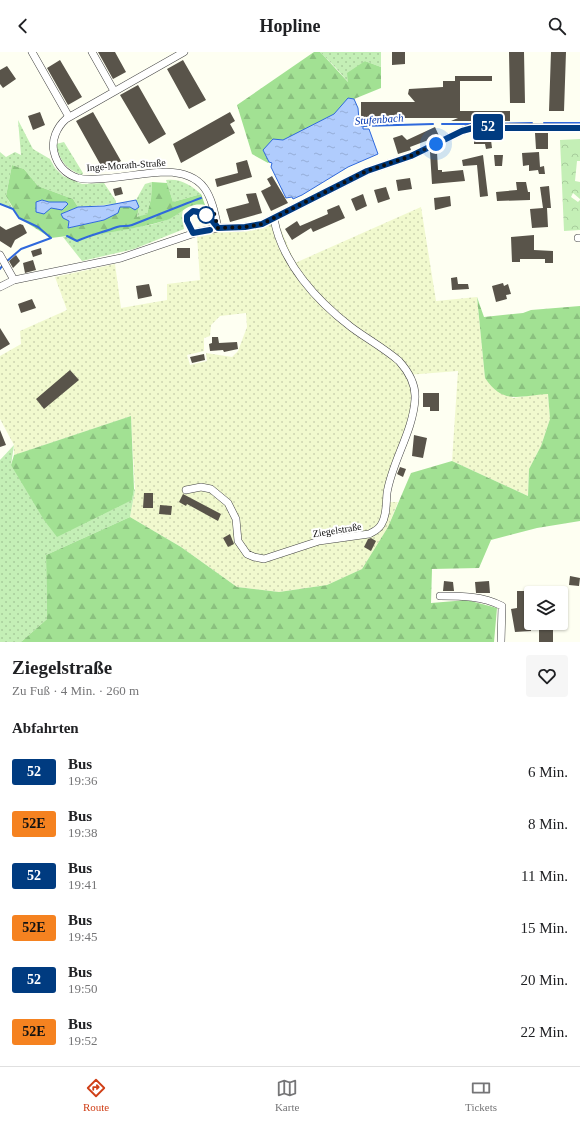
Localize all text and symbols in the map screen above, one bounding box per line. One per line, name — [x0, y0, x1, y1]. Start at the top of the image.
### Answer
icon: back — [12, 15, 34, 37]
icon: search — [546, 15, 568, 37]
text: Hopline — [259, 16, 321, 36]
water label: Stufenbach — [354, 111, 404, 127]
line badge: 52 — [470, 114, 506, 140]
text: 52 — [481, 119, 495, 134]
your location — [426, 134, 446, 154]
street label: Inge-Morath-Straße — [86, 157, 167, 173]
unlabelled marker — [197, 206, 215, 224]
street label: Ziegelstraße — [312, 521, 363, 539]
map controls — [524, 586, 568, 630]
button: layers — [524, 586, 568, 630]
button: heart — [526, 655, 568, 697]
text: Ziegelstraße — [12, 657, 112, 678]
text: Zu Fuß · 4 Min. · 260 m — [12, 683, 139, 698]
text: Abfahrten — [12, 720, 79, 736]
text: Bus — [68, 756, 92, 772]
text: 52 — [27, 764, 41, 779]
text: 6 Min. — [528, 764, 568, 780]
text: 19:36 — [68, 773, 98, 788]
text: Bus — [68, 808, 92, 824]
text: 52E — [22, 816, 46, 831]
text: 8 Min. — [528, 816, 568, 832]
text: 19:38 — [68, 825, 98, 840]
text: Bus — [68, 860, 92, 876]
text: 52 — [27, 868, 41, 883]
text: 11 Min. — [521, 868, 568, 884]
text: 19:41 — [68, 877, 98, 892]
text: Bus — [68, 912, 92, 928]
text: 52E — [22, 920, 46, 935]
text: 15 Min. — [520, 920, 568, 936]
text: 19:45 — [68, 929, 98, 944]
text: Bus — [68, 964, 92, 980]
text: 52 — [27, 972, 41, 987]
text: 20 Min. — [520, 972, 568, 988]
text: 19:50 — [68, 981, 98, 996]
text: Bus — [68, 1016, 92, 1032]
text: 52E — [22, 1024, 46, 1039]
text: 22 Min. — [520, 1024, 568, 1040]
text: 19:52 — [68, 1033, 98, 1048]
tab: Route — [83, 1077, 109, 1113]
tab: Karte — [275, 1077, 299, 1113]
tab: Tickets — [465, 1077, 497, 1113]

